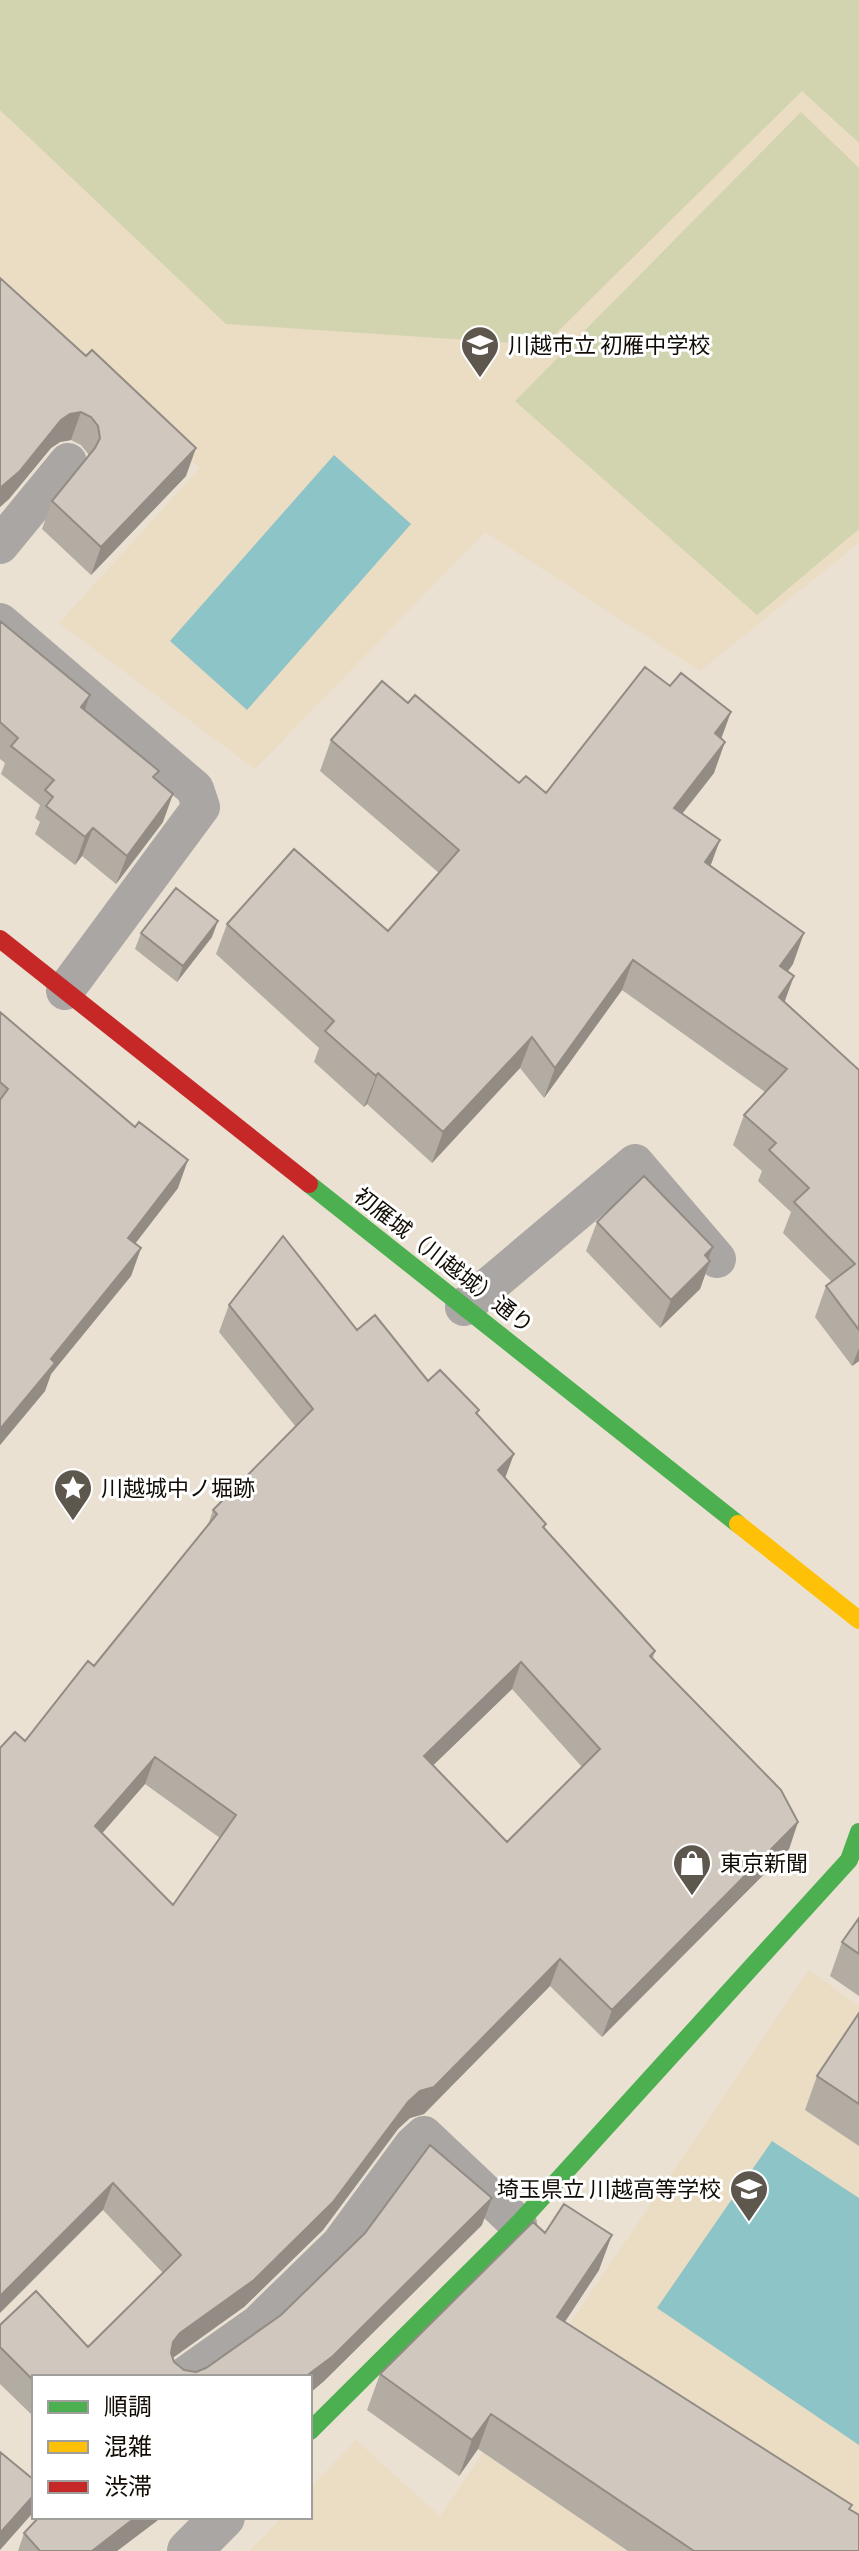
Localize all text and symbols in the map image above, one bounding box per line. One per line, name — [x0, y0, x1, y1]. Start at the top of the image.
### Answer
school or university icon: 川越市立 初雁中学校 — [459, 324, 501, 379]
place label: 川越市立 初雁中学校 — [508, 331, 710, 358]
street label: 初雁城（川越城）通り — [349, 1181, 539, 1338]
place icon: 川越城中ノ堀跡 — [52, 1467, 94, 1522]
place label: 川越城中ノ堀跡 — [101, 1474, 255, 1501]
shop icon: 東京新聞 — [671, 1842, 713, 1897]
place label: 東京新聞 — [720, 1849, 808, 1876]
school or university icon: 埼玉県立 川越高等学校 — [728, 2168, 770, 2223]
place label: 埼玉県立 川越高等学校 — [497, 2175, 721, 2202]
legend — [32, 2375, 312, 2519]
text: 順調 — [104, 2391, 152, 2420]
text: 混雑 — [104, 2431, 152, 2460]
text: 渋滞 — [104, 2471, 152, 2500]

